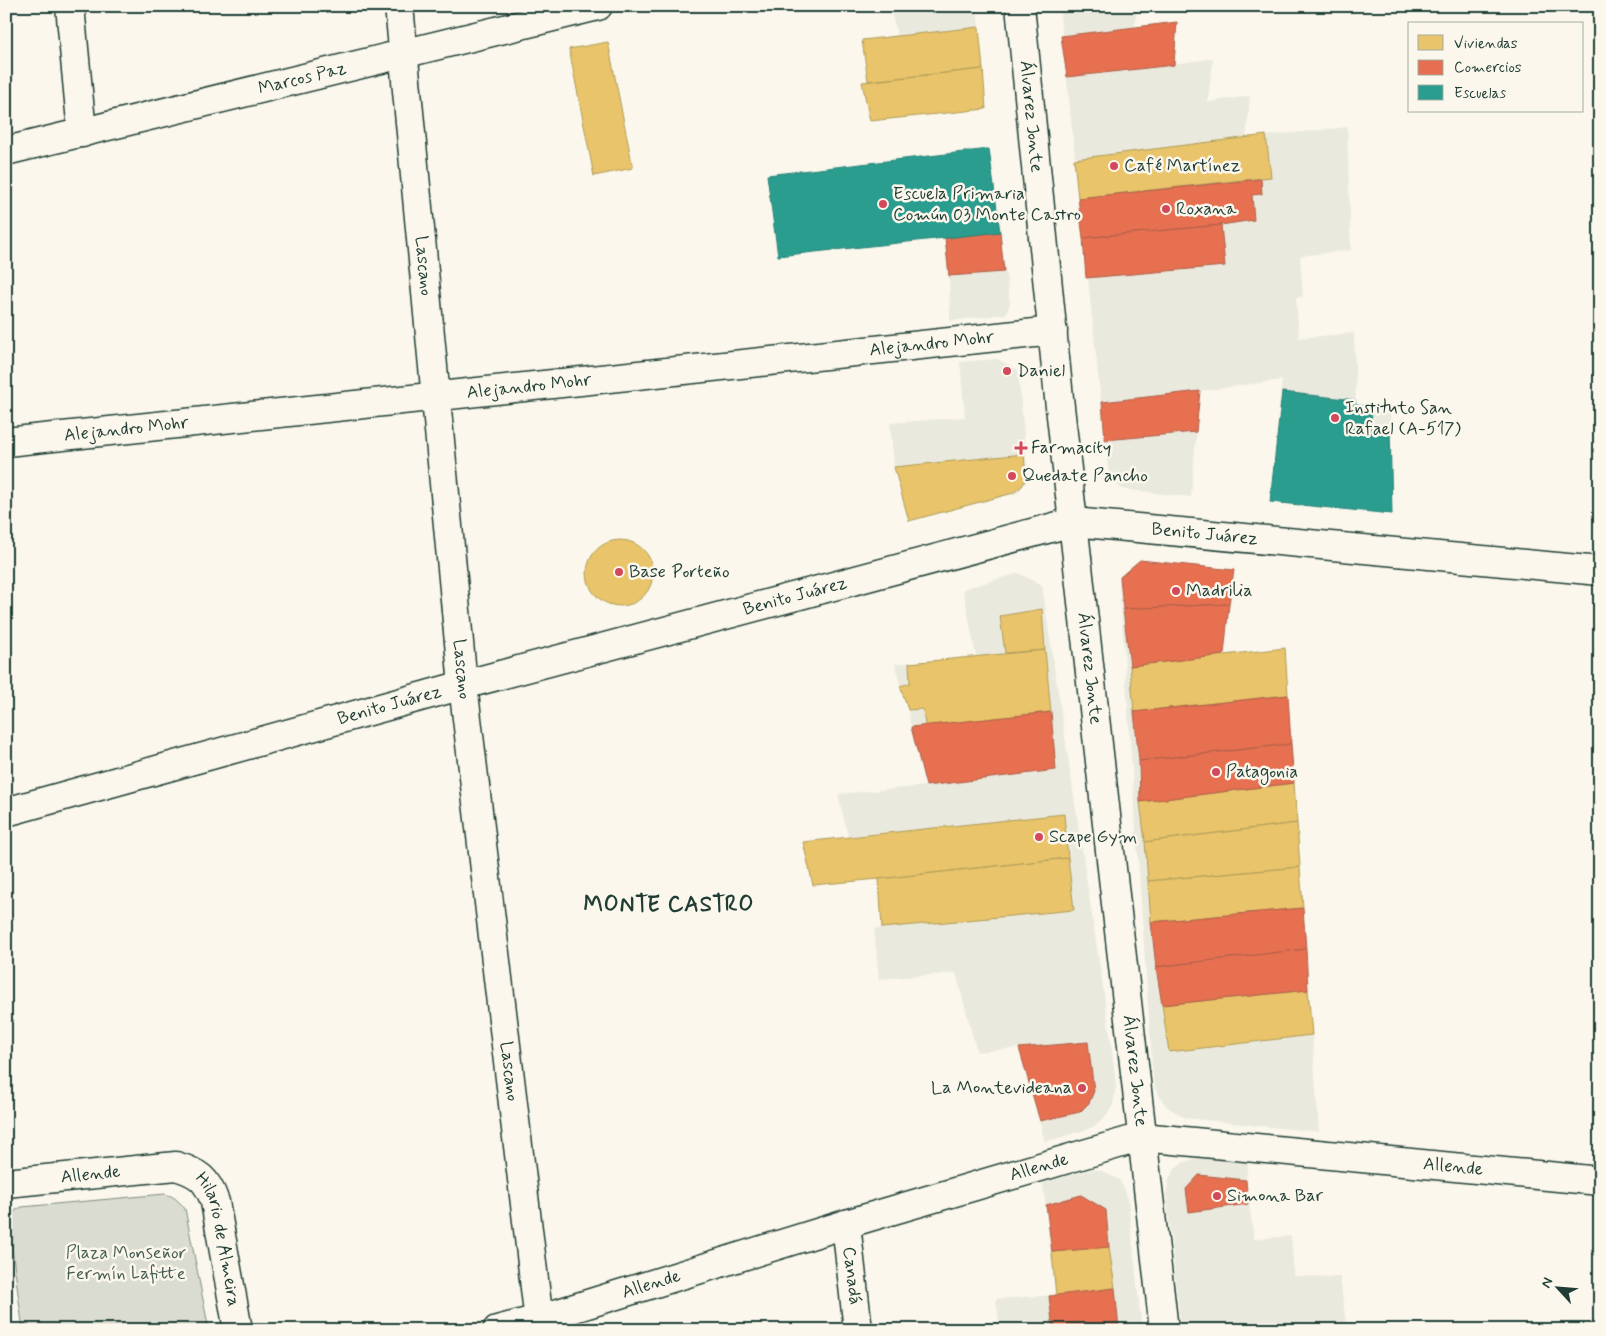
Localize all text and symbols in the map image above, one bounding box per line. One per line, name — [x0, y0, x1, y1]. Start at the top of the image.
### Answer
legend — [1408, 22, 1584, 112]
text: Viviendas — [1454, 34, 1518, 54]
street label: Marcos Paz — [256, 56, 349, 101]
text: Comercios — [1454, 58, 1522, 78]
street label: Álvarez Jonte — [1013, 59, 1049, 174]
text: Escuelas — [1454, 84, 1506, 104]
place label: Café Martínez — [1124, 154, 1241, 178]
marker: Café Martínez — [1108, 160, 1120, 172]
place label: Escuela Primaria Común 03 Monte Castro — [893, 182, 1081, 227]
place label: Roxana — [1176, 197, 1237, 221]
marker: Escuela Primaria Común 03 Monte Castro — [877, 198, 889, 210]
marker: Roxana — [1160, 203, 1172, 215]
street label: Lascano — [409, 235, 438, 297]
street label: Alejandro Mohr — [868, 325, 996, 362]
place label: Daniel — [1017, 359, 1065, 383]
marker: Daniel — [1001, 365, 1013, 377]
street label: Alejandro Mohr — [466, 368, 593, 405]
place label: Instituto San Rafael (A-517) — [1345, 396, 1462, 441]
street label: Alejandro Mohr — [63, 411, 190, 448]
marker: Instituto San Rafael (A-517) — [1329, 412, 1341, 424]
place label: Farmacity — [1031, 436, 1111, 460]
marker: Farmacity — [1015, 442, 1027, 454]
place label: Quedate Pancho — [1022, 464, 1148, 488]
marker: Quedate Pancho — [1006, 470, 1018, 482]
street label: Benito Juárez — [1150, 517, 1259, 551]
place label: Base Porteño — [629, 560, 730, 584]
marker: Base Porteño — [613, 566, 625, 578]
street label: Benito Juárez — [740, 571, 850, 622]
place label: Madrilia — [1186, 579, 1252, 603]
marker: Madrilia — [1170, 585, 1182, 597]
street label: Álvarez Jonte — [1071, 611, 1108, 726]
street label: Lascano — [447, 638, 477, 700]
street label: Benito Juárez — [335, 679, 444, 731]
place label: Patagonia — [1226, 760, 1298, 785]
marker: Patagonia — [1210, 766, 1222, 778]
place label: Scape Gym — [1049, 825, 1137, 849]
marker: Scape Gym — [1033, 831, 1045, 843]
district label: MONTE CASTRO — [584, 891, 754, 919]
street label: Álvarez Jonte — [1117, 1014, 1153, 1128]
street label: Lascano — [494, 1040, 525, 1103]
place label: La Montevideana — [931, 1076, 1072, 1100]
marker: La Montevideana — [1076, 1082, 1088, 1094]
street label: Allende — [1007, 1147, 1071, 1187]
street label: Allende — [1422, 1152, 1484, 1182]
street label: Allende — [59, 1160, 122, 1189]
street label: Hilario de Almeira — [190, 1167, 246, 1309]
place label: Simona Bar — [1227, 1184, 1323, 1208]
marker: Simona Bar — [1211, 1190, 1223, 1202]
park label: Plaza Monseñor Fermín Lafitte — [66, 1241, 187, 1286]
street label: Canadá — [837, 1245, 867, 1306]
street label: Allende — [619, 1264, 684, 1305]
north arrow — [1534, 1264, 1584, 1314]
text: N — [1537, 1275, 1557, 1291]

